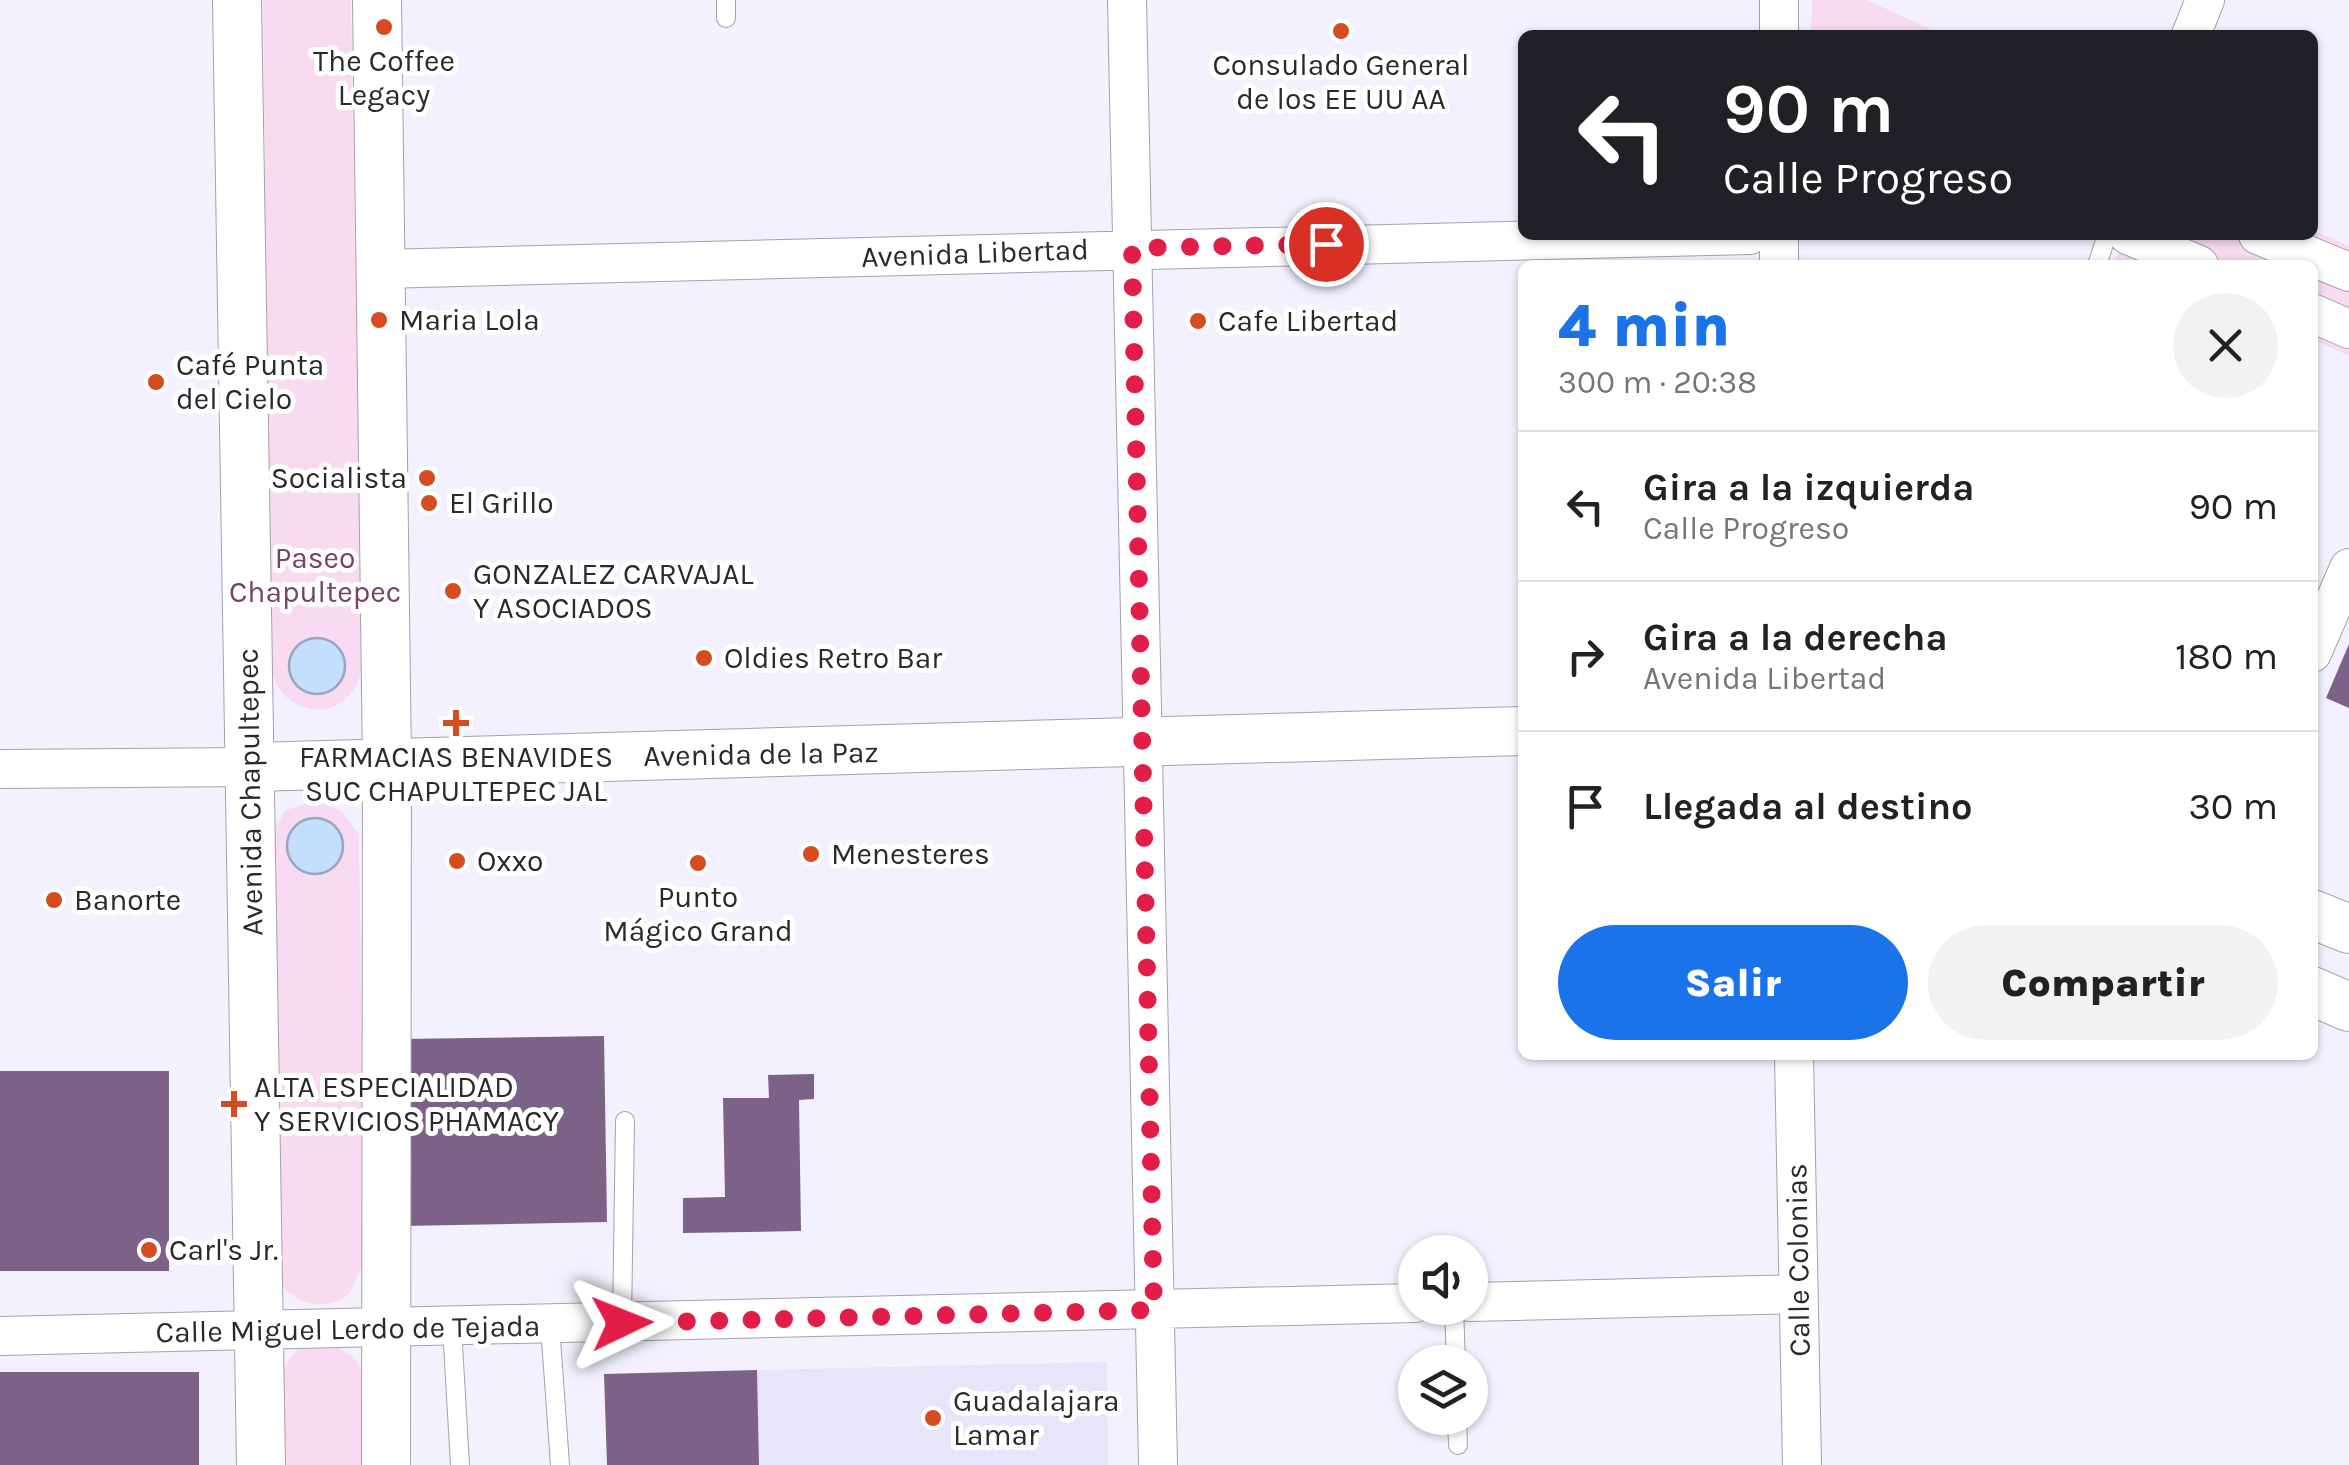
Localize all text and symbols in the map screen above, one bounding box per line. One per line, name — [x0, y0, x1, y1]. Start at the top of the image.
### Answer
marker: The Coffee Legacy — [373, 16, 395, 38]
marker: Consulado General de los EE UU AA — [1330, 20, 1352, 42]
place label: The Coffee Legacy — [313, 43, 455, 113]
place label: Consulado General de los EE UU AA — [1212, 47, 1470, 117]
text: 90 m — [1723, 68, 1894, 150]
icon: left — [1558, 70, 1688, 200]
text: Calle Progreso — [1723, 152, 2013, 204]
pin — [1284, 202, 1369, 287]
icon: arrive — [1299, 217, 1354, 272]
street label: Avenida Libertad — [860, 231, 1090, 275]
text: 4 min — [1558, 291, 1730, 361]
button: close — [2173, 293, 2278, 398]
place label: Maria Lola — [399, 302, 540, 338]
place label: Cafe Libertad — [1218, 303, 1398, 339]
marker: Maria Lola — [368, 309, 390, 331]
marker: Cafe Libertad — [1187, 310, 1209, 332]
place label: Café Punta del Cielo — [176, 347, 324, 417]
text: 300 m · 20:38 — [1558, 364, 1757, 401]
marker: Café Punta del Cielo — [145, 371, 167, 393]
place label: Socialista — [271, 460, 407, 496]
text: Gira a la izquierda — [1643, 465, 1975, 510]
marker: Socialista — [416, 467, 438, 489]
icon: left — [1558, 479, 1613, 534]
text: 90 m — [2189, 484, 2278, 529]
place label: El Grillo — [449, 485, 554, 521]
marker: El Grillo — [418, 492, 440, 514]
text: Calle Progreso — [1643, 510, 1849, 547]
park label: Paseo Chapultepec — [229, 540, 401, 610]
place label: GONZALEZ CARVAJAL Y ASOCIADOS — [473, 556, 753, 626]
marker: GONZALEZ CARVAJAL Y ASOCIADOS — [442, 580, 464, 602]
text: Gira a la derecha — [1643, 615, 1948, 660]
icon: right — [1558, 629, 1613, 684]
text: 180 m — [2175, 634, 2278, 679]
place label: Oldies Retro Bar — [724, 640, 942, 676]
marker: Oldies Retro Bar — [693, 647, 715, 669]
street label: Avenida Chapultepec — [229, 648, 271, 936]
text: Avenida Libertad — [1643, 660, 1886, 697]
marker: FARMACIAS BENAVIDES SUC CHAPULTEPEC JAL — [445, 712, 467, 734]
street label: Avenida de la Paz — [643, 734, 879, 774]
place label: FARMACIAS BENAVIDES SUC CHAPULTEPEC JAL — [299, 739, 613, 809]
icon: arrive — [1558, 779, 1613, 834]
text: Llegada al destino — [1643, 784, 1973, 829]
text: 30 m — [2188, 784, 2278, 829]
place label: Menesteres — [831, 836, 990, 872]
place label: Oxxo — [477, 843, 543, 879]
marker: Menesteres — [800, 843, 822, 865]
marker: Oxxo — [446, 850, 468, 872]
marker: Punto Mágico Grand — [687, 852, 709, 874]
place label: Punto Mágico Grand — [603, 879, 793, 949]
place label: Banorte — [74, 882, 181, 918]
marker: Banorte — [43, 889, 65, 911]
button: Salir — [1558, 925, 1908, 1040]
button: Compartir — [1928, 925, 2278, 1040]
place label: ALTA ESPECIALIDAD Y SERVICIOS PHAMACY — [254, 1069, 560, 1139]
marker: ALTA ESPECIALIDAD Y SERVICIOS PHAMACY — [223, 1093, 245, 1115]
street label: Calle Colonias — [1778, 1163, 1818, 1357]
place label: Carl's Jr. — [169, 1232, 278, 1268]
map controls — [1398, 1235, 1488, 1435]
button: sound — [1398, 1235, 1488, 1325]
marker: Carl's Jr. — [138, 1239, 160, 1261]
position arrow — [570, 1271, 674, 1375]
street label: Calle Miguel Lerdo de Tejada — [155, 1308, 541, 1350]
button: layers — [1398, 1345, 1488, 1435]
place label: Guadalajara Lamar — [953, 1383, 1120, 1453]
marker: Guadalajara Lamar — [922, 1407, 944, 1429]

